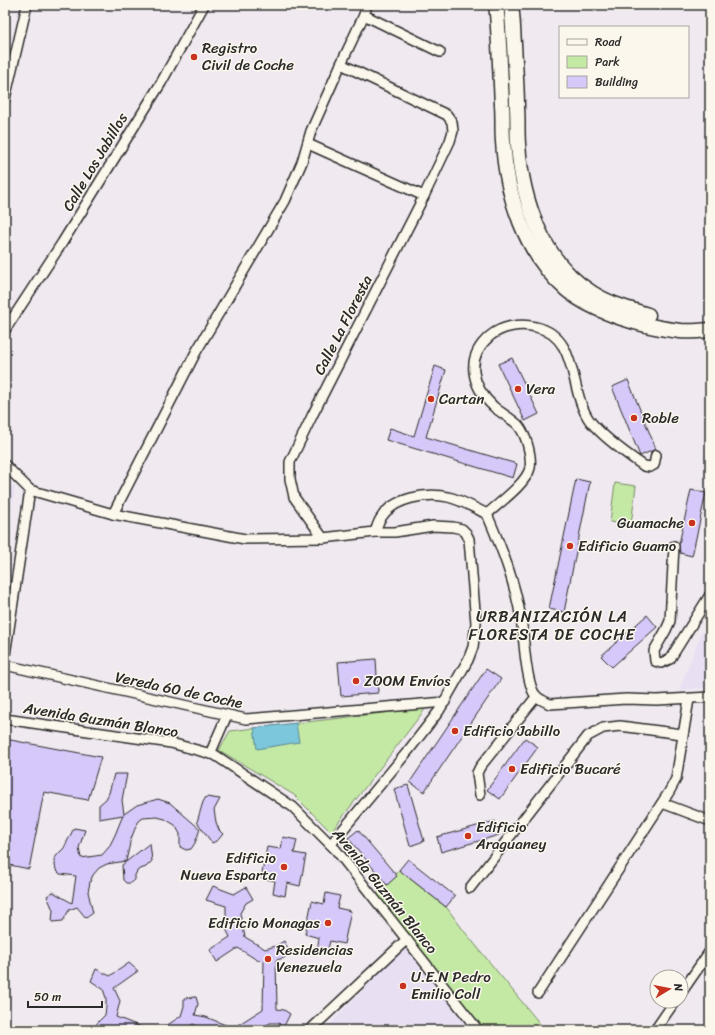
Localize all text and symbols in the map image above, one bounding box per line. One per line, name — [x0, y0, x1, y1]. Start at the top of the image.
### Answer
legend — [559, 26, 689, 98]
text: Road — [595, 31, 622, 53]
place label: Registro Civil de Coche — [202, 35, 294, 78]
text: Park — [595, 51, 620, 73]
marker: Registro Civil de Coche — [189, 52, 199, 62]
text: Building — [595, 71, 638, 93]
street label: Calle Los Jabillos — [55, 108, 135, 216]
street label: Calle La Floresta — [307, 270, 380, 380]
place label: Vera — [526, 376, 556, 402]
marker: Vera — [513, 384, 523, 394]
place label: Cartan — [439, 386, 484, 412]
marker: Cartan — [426, 394, 436, 404]
place label: Roble — [642, 405, 679, 431]
marker: Roble — [629, 413, 639, 423]
place label: Guamache — [617, 510, 684, 536]
marker: Guamache — [687, 518, 697, 528]
place label: Edificio Guamo — [578, 533, 677, 559]
marker: Edificio Guamo — [565, 541, 575, 551]
district label: URBANIZACIÓN LA FLORESTA DE COCHE — [469, 602, 636, 649]
street label: Vereda 60 de Coche — [113, 664, 245, 716]
place label: ZOOM Envíos — [364, 668, 451, 694]
marker: ZOOM Envíos — [351, 676, 361, 686]
street label: Avenida Guzmán Blanco — [21, 695, 181, 745]
place label: Edificio Jabillo — [463, 718, 561, 744]
marker: Edificio Jabillo — [450, 726, 460, 736]
place label: Edificio Bucaré — [520, 756, 621, 782]
marker: Edificio Bucaré — [507, 764, 517, 774]
place label: Edificio Araguaney — [475, 814, 547, 857]
street label: Avenida Guzmán Blanco — [325, 821, 444, 960]
marker: Edificio Araguaney — [463, 831, 473, 841]
place label: Edificio Nueva Esparta — [181, 845, 277, 888]
marker: Edificio Nueva Esparta — [279, 862, 289, 872]
place label: Edificio Monagas — [208, 910, 320, 936]
marker: Edificio Monagas — [323, 918, 333, 928]
place label: Residencias Venezuela — [276, 937, 353, 980]
marker: Residencias Venezuela — [263, 954, 273, 964]
place label: U.E.N Pedro Emilio Coll — [411, 964, 491, 1007]
north arrow — [649, 969, 689, 1009]
marker: U.E.N Pedro Emilio Coll — [398, 981, 408, 991]
text: N — [668, 981, 688, 993]
scale bar — [28, 983, 102, 1009]
text: 50 m — [34, 986, 61, 1008]

